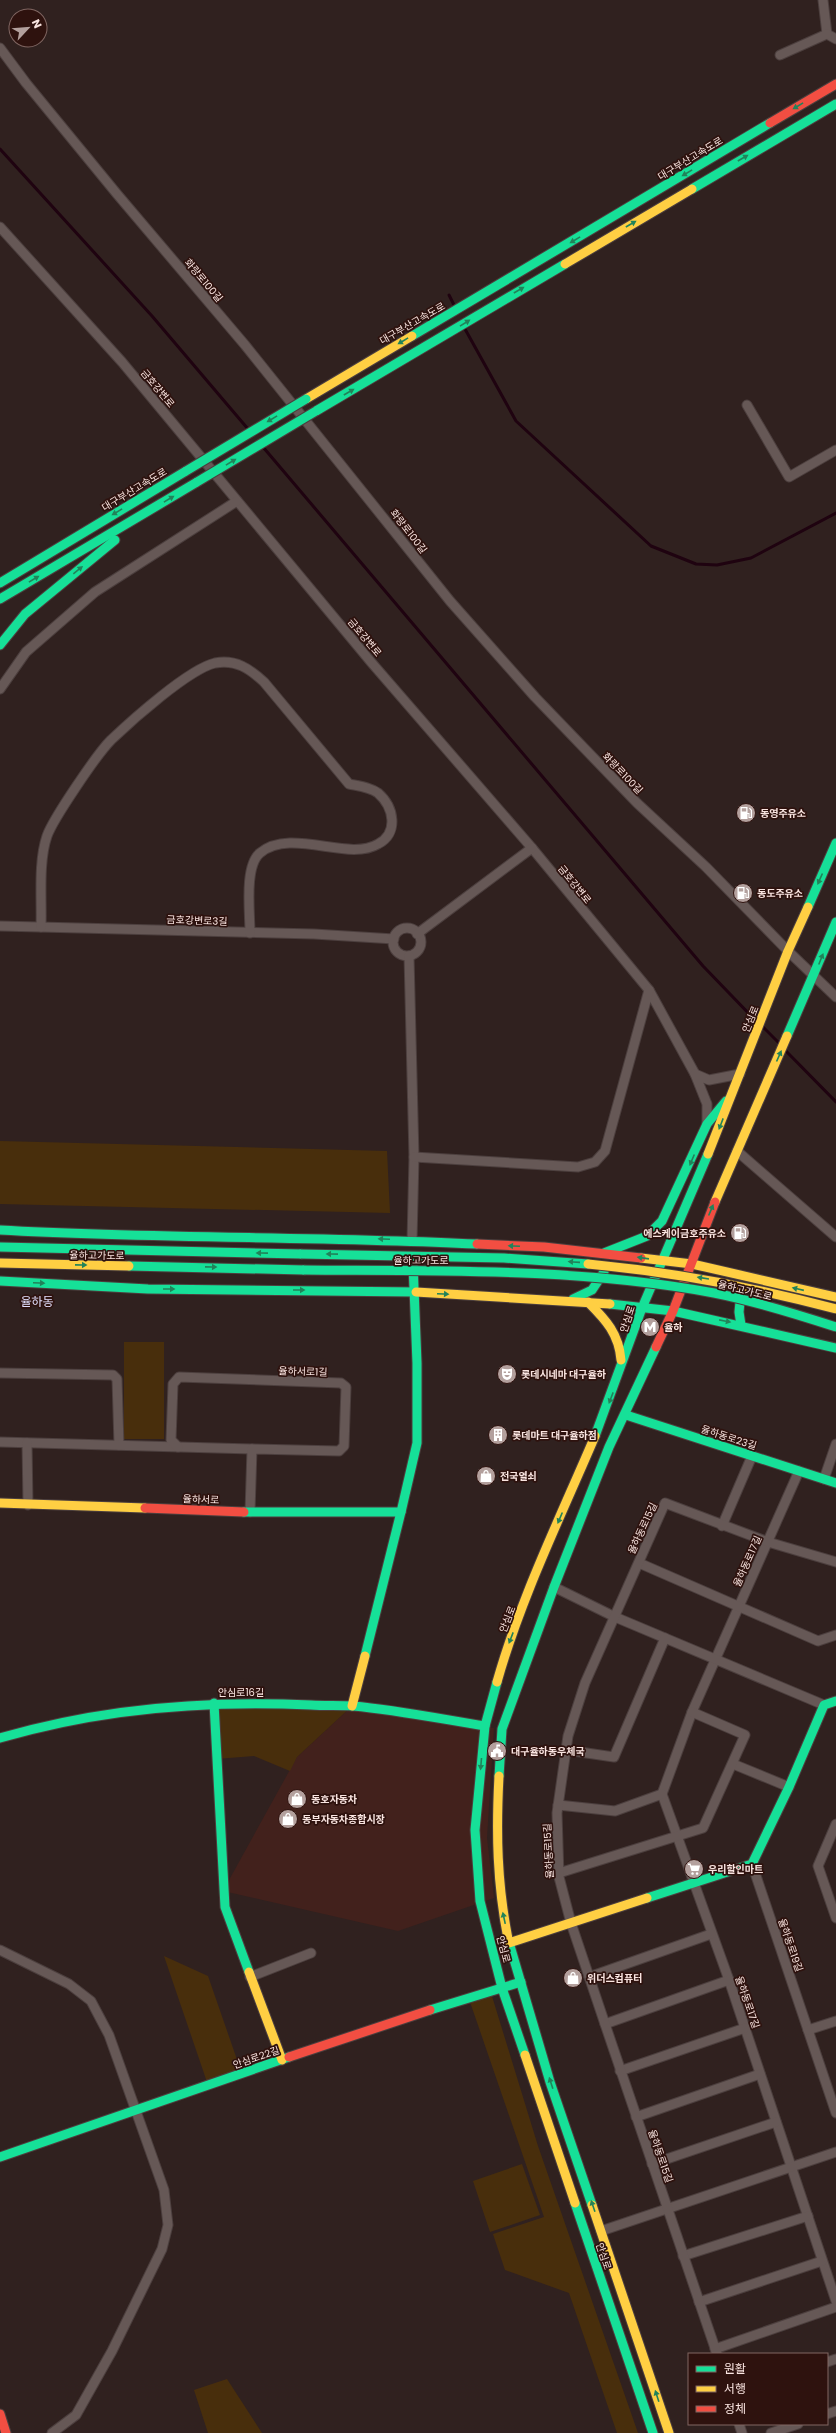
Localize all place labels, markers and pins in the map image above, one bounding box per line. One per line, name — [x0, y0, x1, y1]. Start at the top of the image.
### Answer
fuel station icon: 동영주유소 — [735, 802, 757, 824]
place label: 동영주유소 — [760, 806, 806, 821]
fuel station icon: 동도주유소 — [732, 882, 754, 904]
place label: 동도주유소 — [757, 886, 803, 901]
fuel station icon: 에스케이금호주유소 — [729, 1222, 751, 1244]
place label: 에스케이금호주유소 — [643, 1226, 726, 1241]
metro station icon: 율하 — [639, 1316, 661, 1338]
place label: 율하 — [664, 1320, 682, 1335]
theatre icon: 롯데시네마 대구율하 — [496, 1363, 518, 1385]
place label: 롯데시네마 대구율하 — [521, 1367, 606, 1382]
building icon: 롯데마트 대구율하점 — [487, 1424, 509, 1446]
place label: 롯데마트 대구율하점 — [512, 1428, 597, 1443]
shop icon: 전국열쇠 — [475, 1465, 497, 1487]
place label: 전국열쇠 — [500, 1469, 537, 1484]
public building icon: 대구율하동우체국 — [486, 1740, 508, 1762]
place label: 대구율하동우체국 — [511, 1744, 585, 1759]
shop icon: 동호자동차 — [286, 1788, 308, 1810]
place label: 동호자동차 — [311, 1792, 358, 1807]
shop icon: 동부자동차종합시장 — [277, 1808, 299, 1830]
place label: 동부자동차종합시장 — [302, 1812, 385, 1827]
supermarket icon: 우리할인마트 — [683, 1858, 705, 1880]
place label: 우리할인마트 — [708, 1862, 763, 1877]
shop icon: 위더스컴퓨터 — [562, 1967, 584, 1989]
place label: 위더스컴퓨터 — [587, 1971, 642, 1986]

